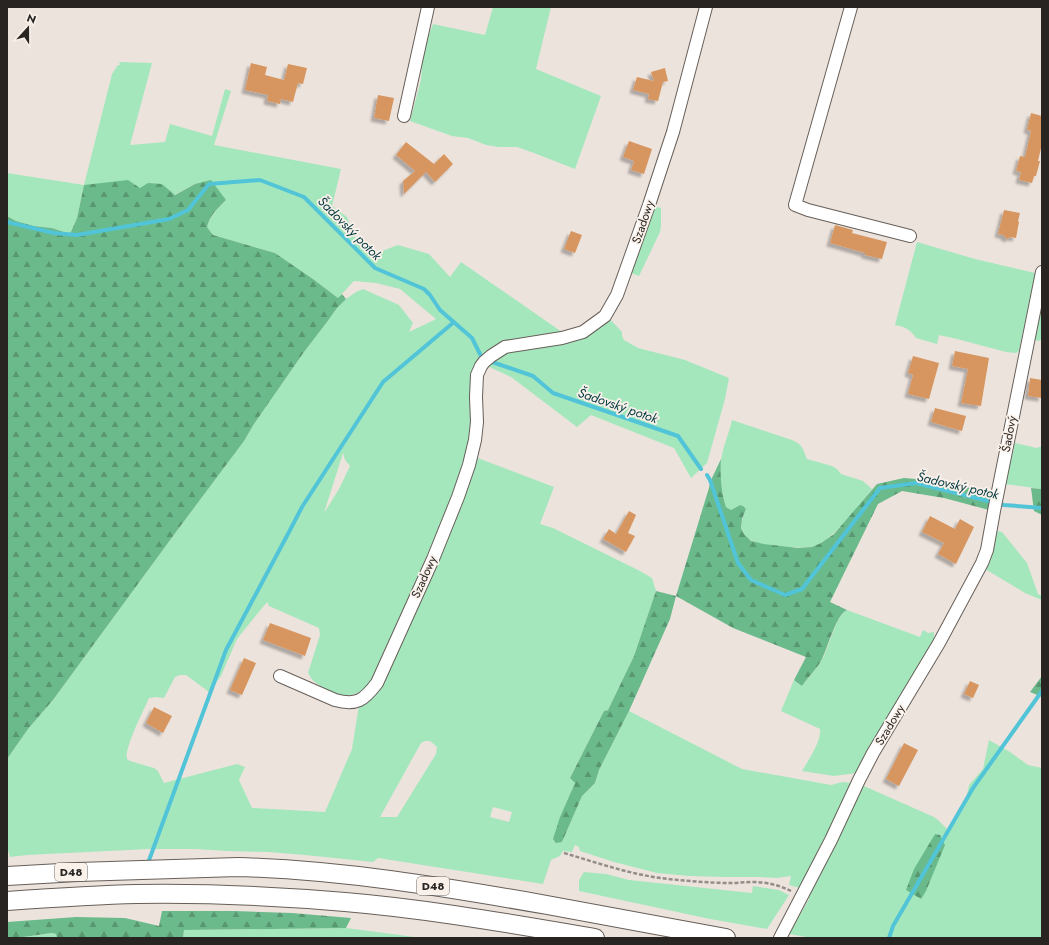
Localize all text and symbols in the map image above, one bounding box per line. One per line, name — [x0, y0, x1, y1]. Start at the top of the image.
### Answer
north arrow — [8, 8, 48, 48]
text: N — [25, 10, 39, 28]
water label: Šadovský potok — [313, 192, 386, 265]
street label: Szadowy — [627, 197, 659, 246]
water label: Šadovský potok — [575, 383, 661, 428]
street label: Šadový — [997, 414, 1021, 454]
water label: Šadovský potok — [915, 467, 1001, 504]
street label: Szadowy — [407, 552, 442, 601]
street label: Szadowy — [871, 701, 910, 749]
road number: D48 — [55, 863, 87, 881]
road number: D48 — [417, 877, 449, 895]

